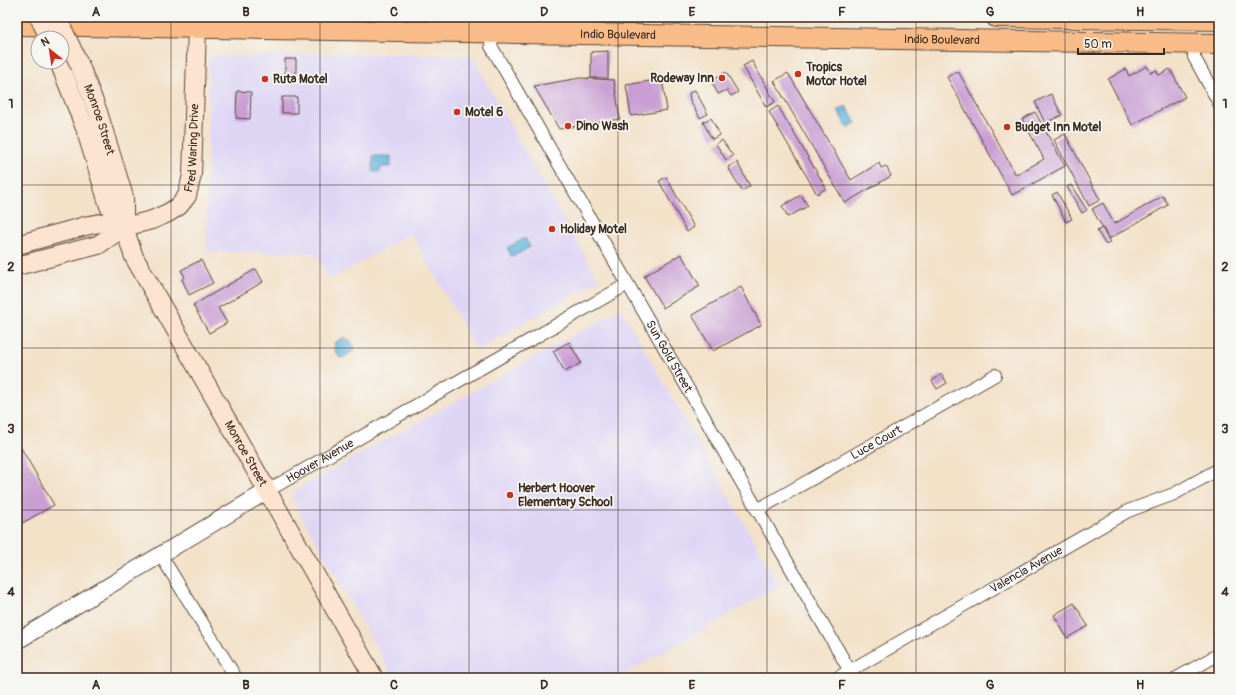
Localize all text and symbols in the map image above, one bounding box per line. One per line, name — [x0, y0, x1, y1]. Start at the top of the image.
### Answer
text: A — [92, 4, 101, 20]
text: B — [242, 4, 250, 20]
text: C — [390, 4, 398, 20]
text: D — [540, 4, 548, 20]
text: E — [689, 4, 696, 20]
text: F — [838, 4, 846, 20]
text: G — [986, 4, 995, 20]
text: H — [1136, 4, 1144, 20]
street label: Indio Boulevard — [580, 26, 656, 43]
north arrow — [30, 30, 70, 70]
scale bar — [1078, 30, 1164, 56]
street label: Indio Boulevard — [904, 32, 980, 48]
text: N — [39, 34, 52, 49]
text: 50 m — [1084, 37, 1112, 52]
place label: Tropics Motor Hotel — [805, 60, 867, 89]
marker: Tropics Motor Hotel — [793, 69, 803, 79]
place label: Rodeway Inn — [650, 71, 714, 86]
place label: Ruta Motel — [273, 72, 328, 87]
marker: Rodeway Inn — [717, 73, 727, 83]
marker: Ruta Motel — [260, 74, 270, 84]
street label: Monroe Street — [80, 82, 118, 157]
text: 1 — [8, 96, 14, 112]
text: 1 — [1222, 96, 1228, 112]
street label: Fred Waring Drive — [181, 103, 202, 194]
place label: Motel 6 — [465, 105, 503, 120]
marker: Motel 6 — [452, 107, 462, 117]
place label: Dino Wash — [576, 119, 629, 134]
place label: Budget Inn Motel — [1015, 120, 1101, 135]
marker: Dino Wash — [563, 121, 573, 131]
marker: Budget Inn Motel — [1002, 122, 1012, 132]
place label: Holiday Motel — [560, 222, 627, 237]
marker: Holiday Motel — [547, 224, 557, 234]
text: 2 — [7, 259, 15, 275]
text: 2 — [1221, 259, 1229, 275]
street label: Sun Gold Street — [643, 318, 696, 395]
street label: Monroe Street — [221, 418, 271, 489]
text: 3 — [7, 421, 15, 437]
text: 3 — [1221, 421, 1229, 437]
street label: Luce Court — [848, 422, 905, 463]
street label: Hoover Avenue — [283, 435, 357, 486]
place label: Herbert Hoover Elementary School — [518, 481, 613, 510]
marker: Herbert Hoover Elementary School — [505, 490, 515, 500]
street label: Valencia Avenue — [987, 543, 1065, 596]
text: 4 — [7, 584, 15, 600]
text: 4 — [1221, 584, 1229, 600]
text: A — [92, 677, 101, 693]
text: B — [242, 677, 250, 693]
text: C — [390, 677, 398, 693]
text: D — [540, 677, 548, 693]
text: E — [689, 677, 696, 693]
text: F — [838, 677, 846, 693]
text: G — [986, 677, 995, 693]
text: H — [1136, 677, 1144, 693]

